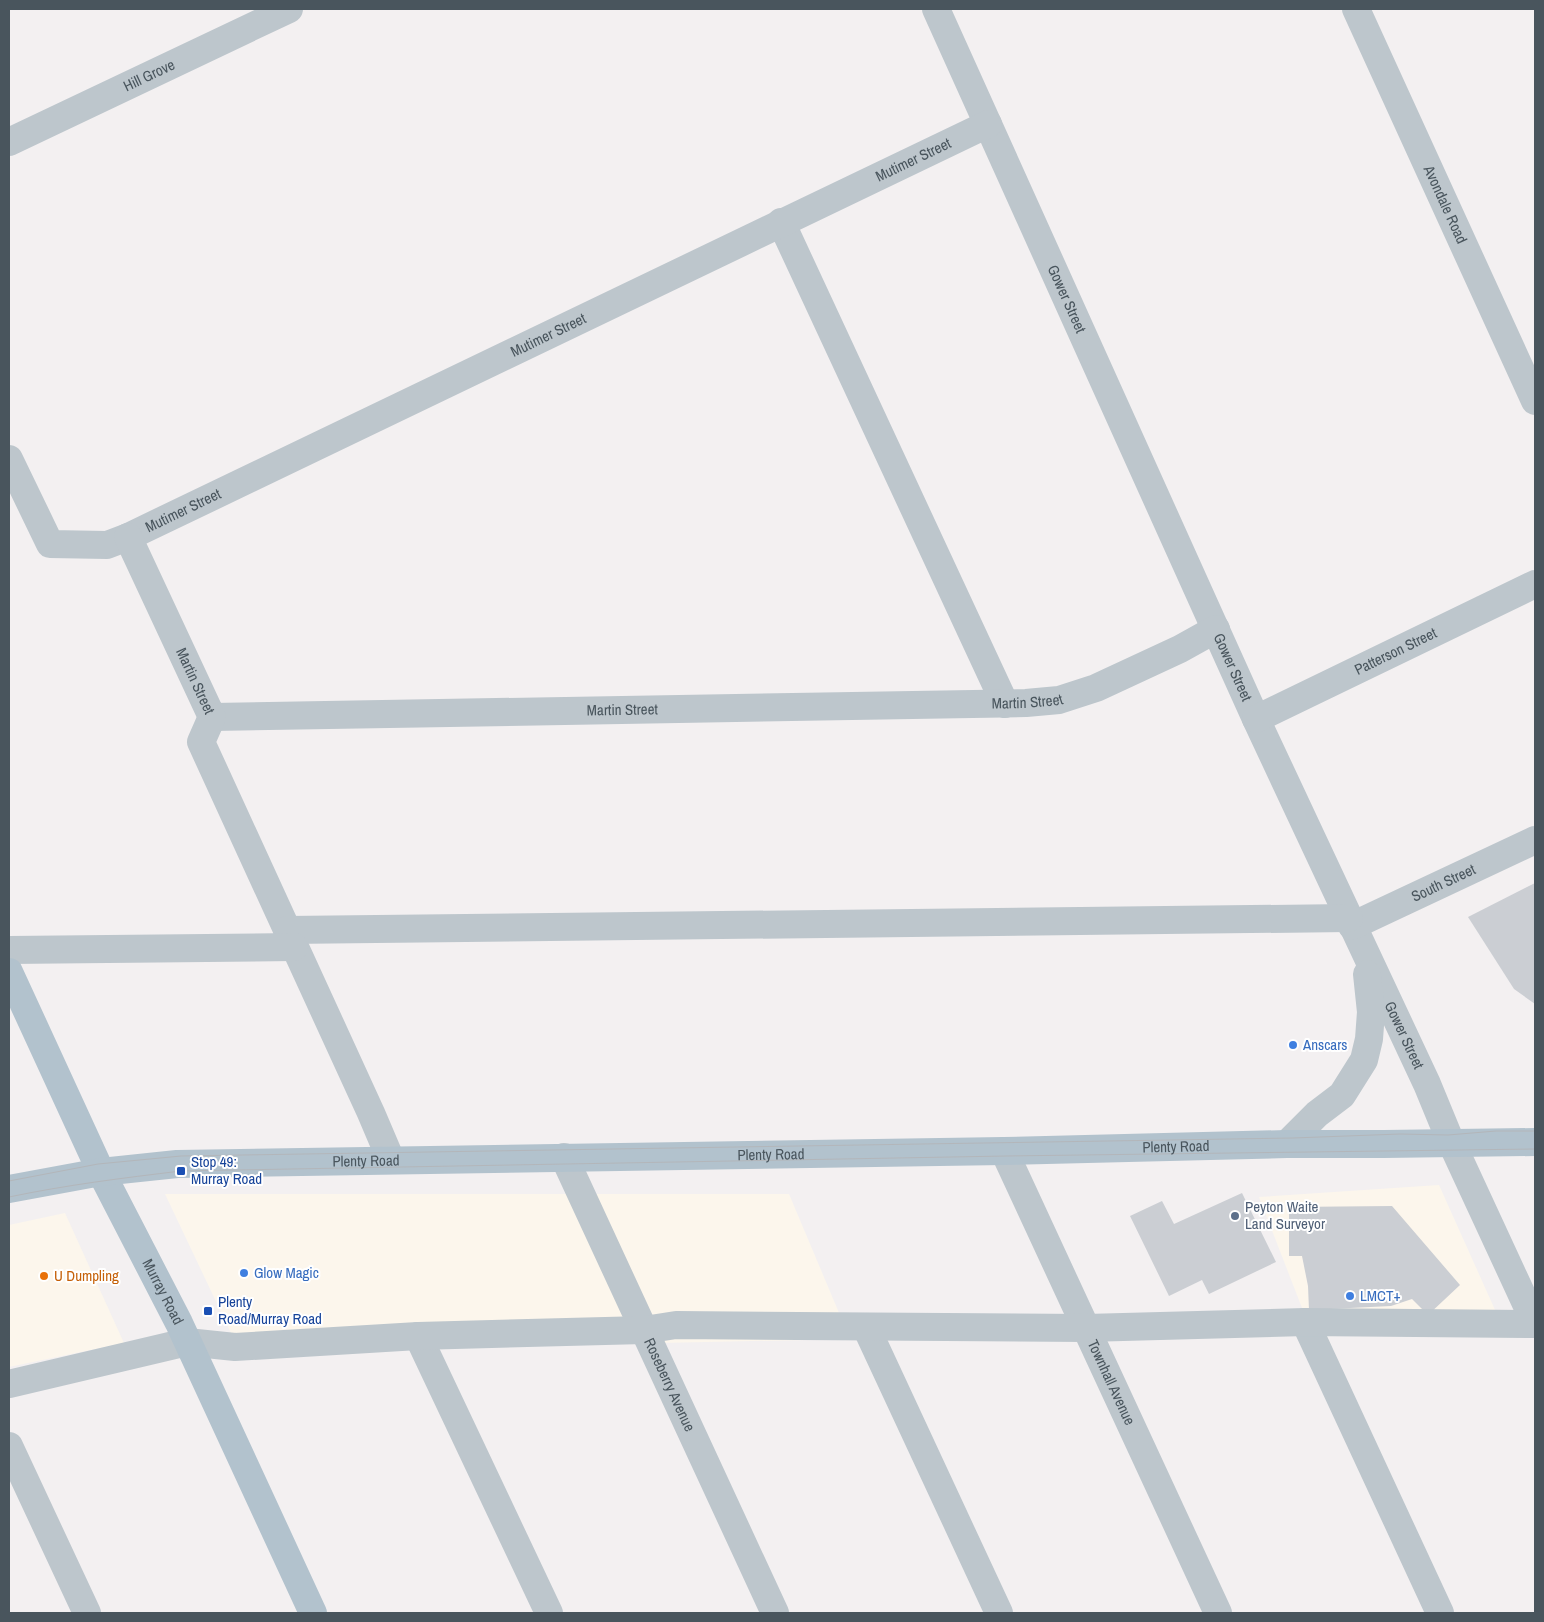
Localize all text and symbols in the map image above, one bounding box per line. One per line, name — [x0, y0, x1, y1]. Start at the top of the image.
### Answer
street label: Hill Grove — [120, 54, 178, 96]
street label: Mutimer Street — [872, 132, 955, 187]
street label: Avondale Road — [1418, 161, 1473, 247]
street label: Gower Street — [1043, 261, 1092, 337]
street label: Mutimer Street — [507, 307, 590, 362]
street label: Mutimer Street — [142, 483, 225, 537]
street label: Patterson Street — [1351, 622, 1440, 680]
street label: Gower Street — [1209, 630, 1258, 705]
street label: Martin Street — [171, 644, 221, 718]
street label: Martin Street — [991, 688, 1066, 714]
street label: Martin Street — [587, 698, 659, 721]
street label: South Street — [1408, 858, 1479, 907]
street label: Gower Street — [1380, 998, 1430, 1073]
place label: Anscars — [1302, 1034, 1347, 1055]
marker: Anscars — [1287, 1039, 1299, 1051]
street label: Plenty Road — [1142, 1135, 1210, 1158]
street label: Plenty Road — [737, 1143, 805, 1165]
street label: Plenty Road — [332, 1150, 400, 1172]
place label: Stop 49: Murray Road — [191, 1151, 262, 1189]
marker: Stop 49: Murray Road — [175, 1165, 187, 1177]
place label: Peyton Waite Land Surveyor — [1245, 1196, 1325, 1234]
marker: Peyton Waite Land Surveyor — [1229, 1210, 1241, 1222]
street label: Murray Road — [138, 1255, 189, 1328]
place label: Glow Magic — [254, 1262, 319, 1283]
place label: U Dumpling — [54, 1265, 119, 1286]
marker: Glow Magic — [238, 1267, 250, 1279]
marker: U Dumpling — [38, 1270, 50, 1282]
place label: LMCT+ — [1360, 1285, 1401, 1306]
marker: LMCT+ — [1344, 1290, 1356, 1302]
place label: Plenty Road/Murray Road — [218, 1291, 322, 1329]
marker: Plenty Road/Murray Road — [202, 1305, 214, 1317]
street label: Roseberry Avenue — [639, 1334, 701, 1435]
street label: Townhall Avenue — [1083, 1336, 1141, 1429]

